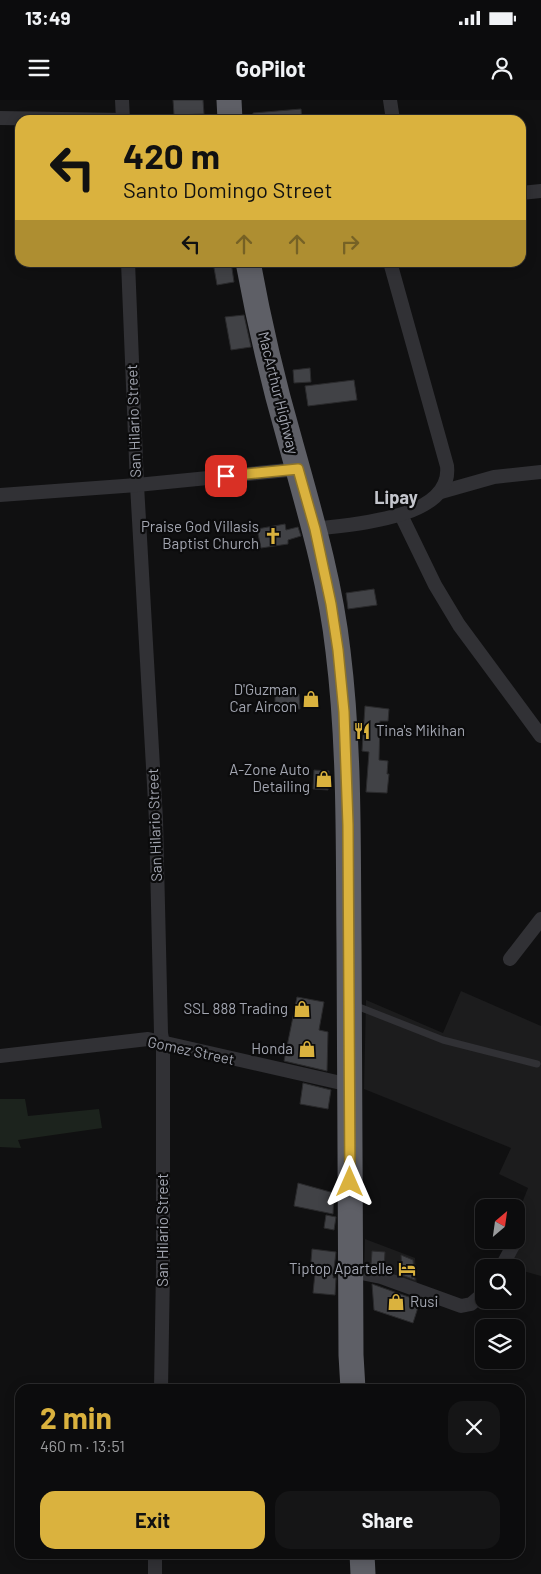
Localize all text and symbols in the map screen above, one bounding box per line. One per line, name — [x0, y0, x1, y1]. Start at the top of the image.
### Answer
text: 13:49 — [25, 6, 71, 29]
icon: menu — [25, 54, 53, 82]
icon: person — [488, 54, 516, 82]
text: GoPilot — [235, 55, 306, 81]
text: 420 m — [123, 134, 220, 176]
icon: left — [40, 135, 105, 200]
text: Santo Domingo Street — [123, 176, 332, 202]
icon: left — [177, 230, 205, 258]
icon: ahead — [230, 230, 258, 258]
icon: ahead — [283, 230, 311, 258]
icon: right — [336, 230, 364, 258]
street label: MacArthur Highway — [255, 330, 303, 456]
street label: San Hilario Street — [122, 364, 144, 478]
pin — [205, 455, 247, 497]
icon: arrive — [212, 462, 240, 490]
district label: Lipay — [374, 486, 418, 508]
place label: Praise God Villasis Baptist Church — [141, 517, 259, 552]
church icon: Praise God Villasis Baptist Church — [263, 526, 283, 546]
place label: D'Guzman Car Aircon — [230, 680, 297, 715]
shop icon: D'Guzman Car Aircon — [301, 689, 321, 709]
restaurant icon: Tina's Mikihan — [352, 721, 372, 741]
place label: Tina's Mikihan — [376, 721, 465, 739]
place label: A-Zone Auto Detailing — [229, 760, 310, 795]
street label: San Hilario Street — [143, 768, 165, 882]
shop icon: A-Zone Auto Detailing — [314, 769, 334, 789]
place label: SSL 888 Trading — [184, 999, 288, 1017]
shop icon: SSL 888 Trading — [292, 999, 312, 1019]
street label: Gomez Street — [146, 1032, 236, 1068]
place label: Honda — [251, 1039, 293, 1057]
shop icon: Honda — [297, 1039, 317, 1059]
position arrow — [323, 1155, 375, 1207]
street label: San Hilario Street — [153, 1173, 171, 1287]
north arrow — [475, 1199, 525, 1249]
map controls — [475, 1199, 525, 1369]
place label: Tiptop Apartelle — [289, 1259, 393, 1277]
hotel icon: Tiptop Apartelle — [397, 1259, 417, 1279]
button: search — [475, 1259, 525, 1309]
shop icon: Rusi — [386, 1292, 406, 1312]
place label: Rusi — [410, 1292, 438, 1310]
button: layers — [475, 1319, 525, 1369]
text: 2 min — [40, 1399, 112, 1435]
button: close — [448, 1401, 500, 1453]
text: 460 m · 13:51 — [40, 1436, 125, 1455]
button: Exit — [40, 1491, 265, 1549]
button: Share — [275, 1491, 500, 1549]

